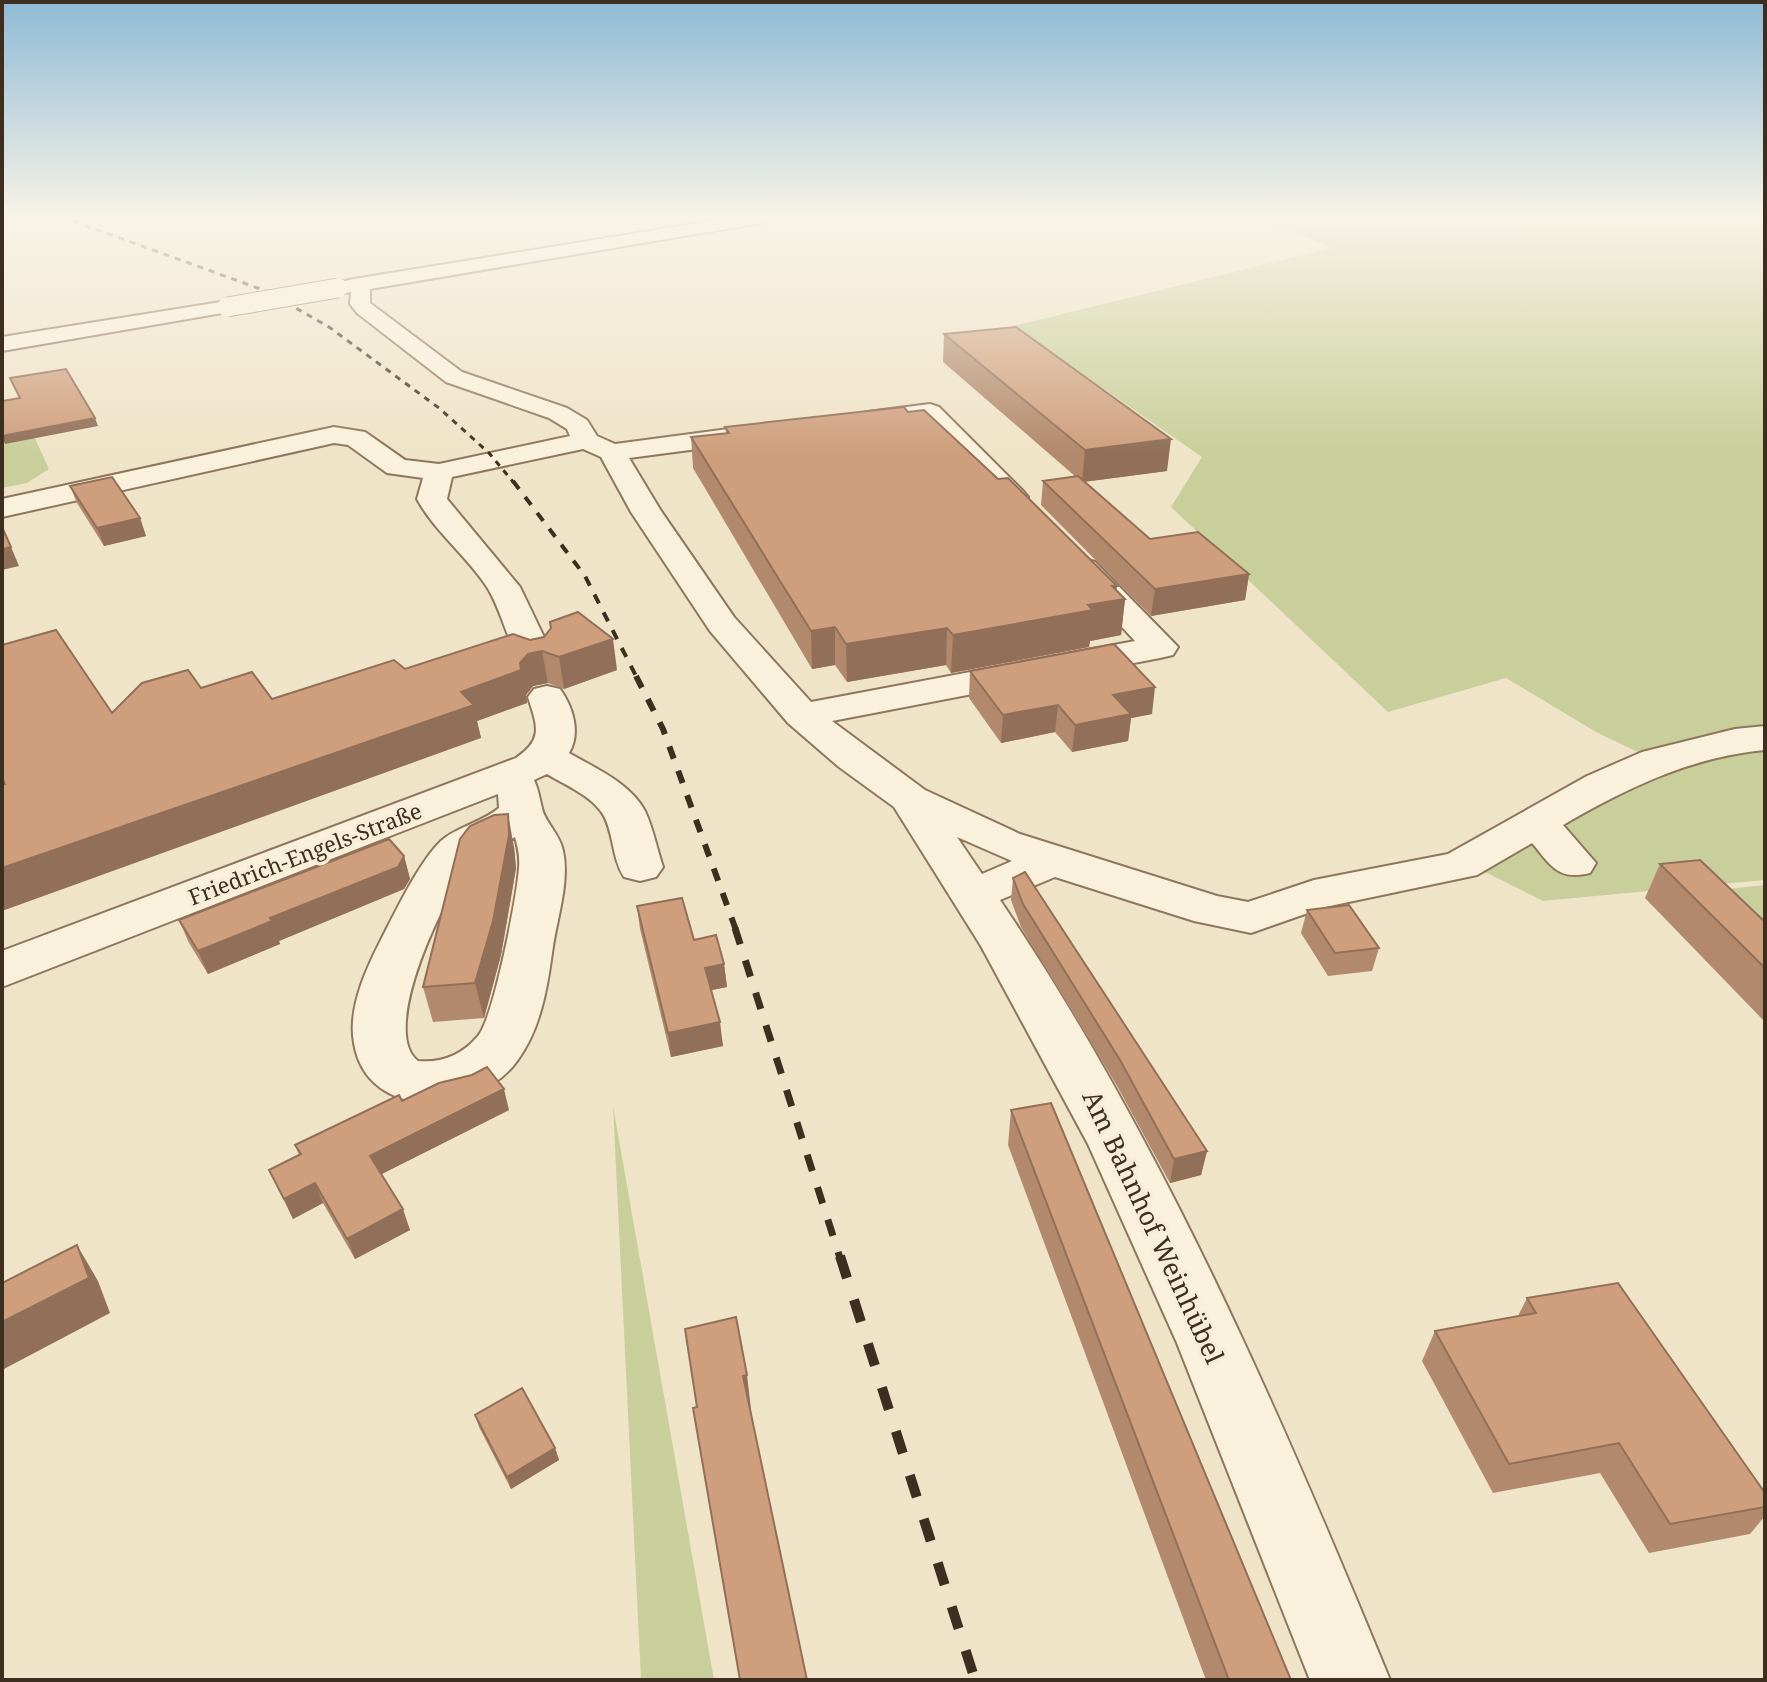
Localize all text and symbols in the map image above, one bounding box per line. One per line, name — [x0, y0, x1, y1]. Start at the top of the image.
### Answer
street label: Friedrich-Engels-Straße — [184, 795, 426, 911]
street label: Am Bahnhof Weinhübel — [1075, 1084, 1233, 1369]

